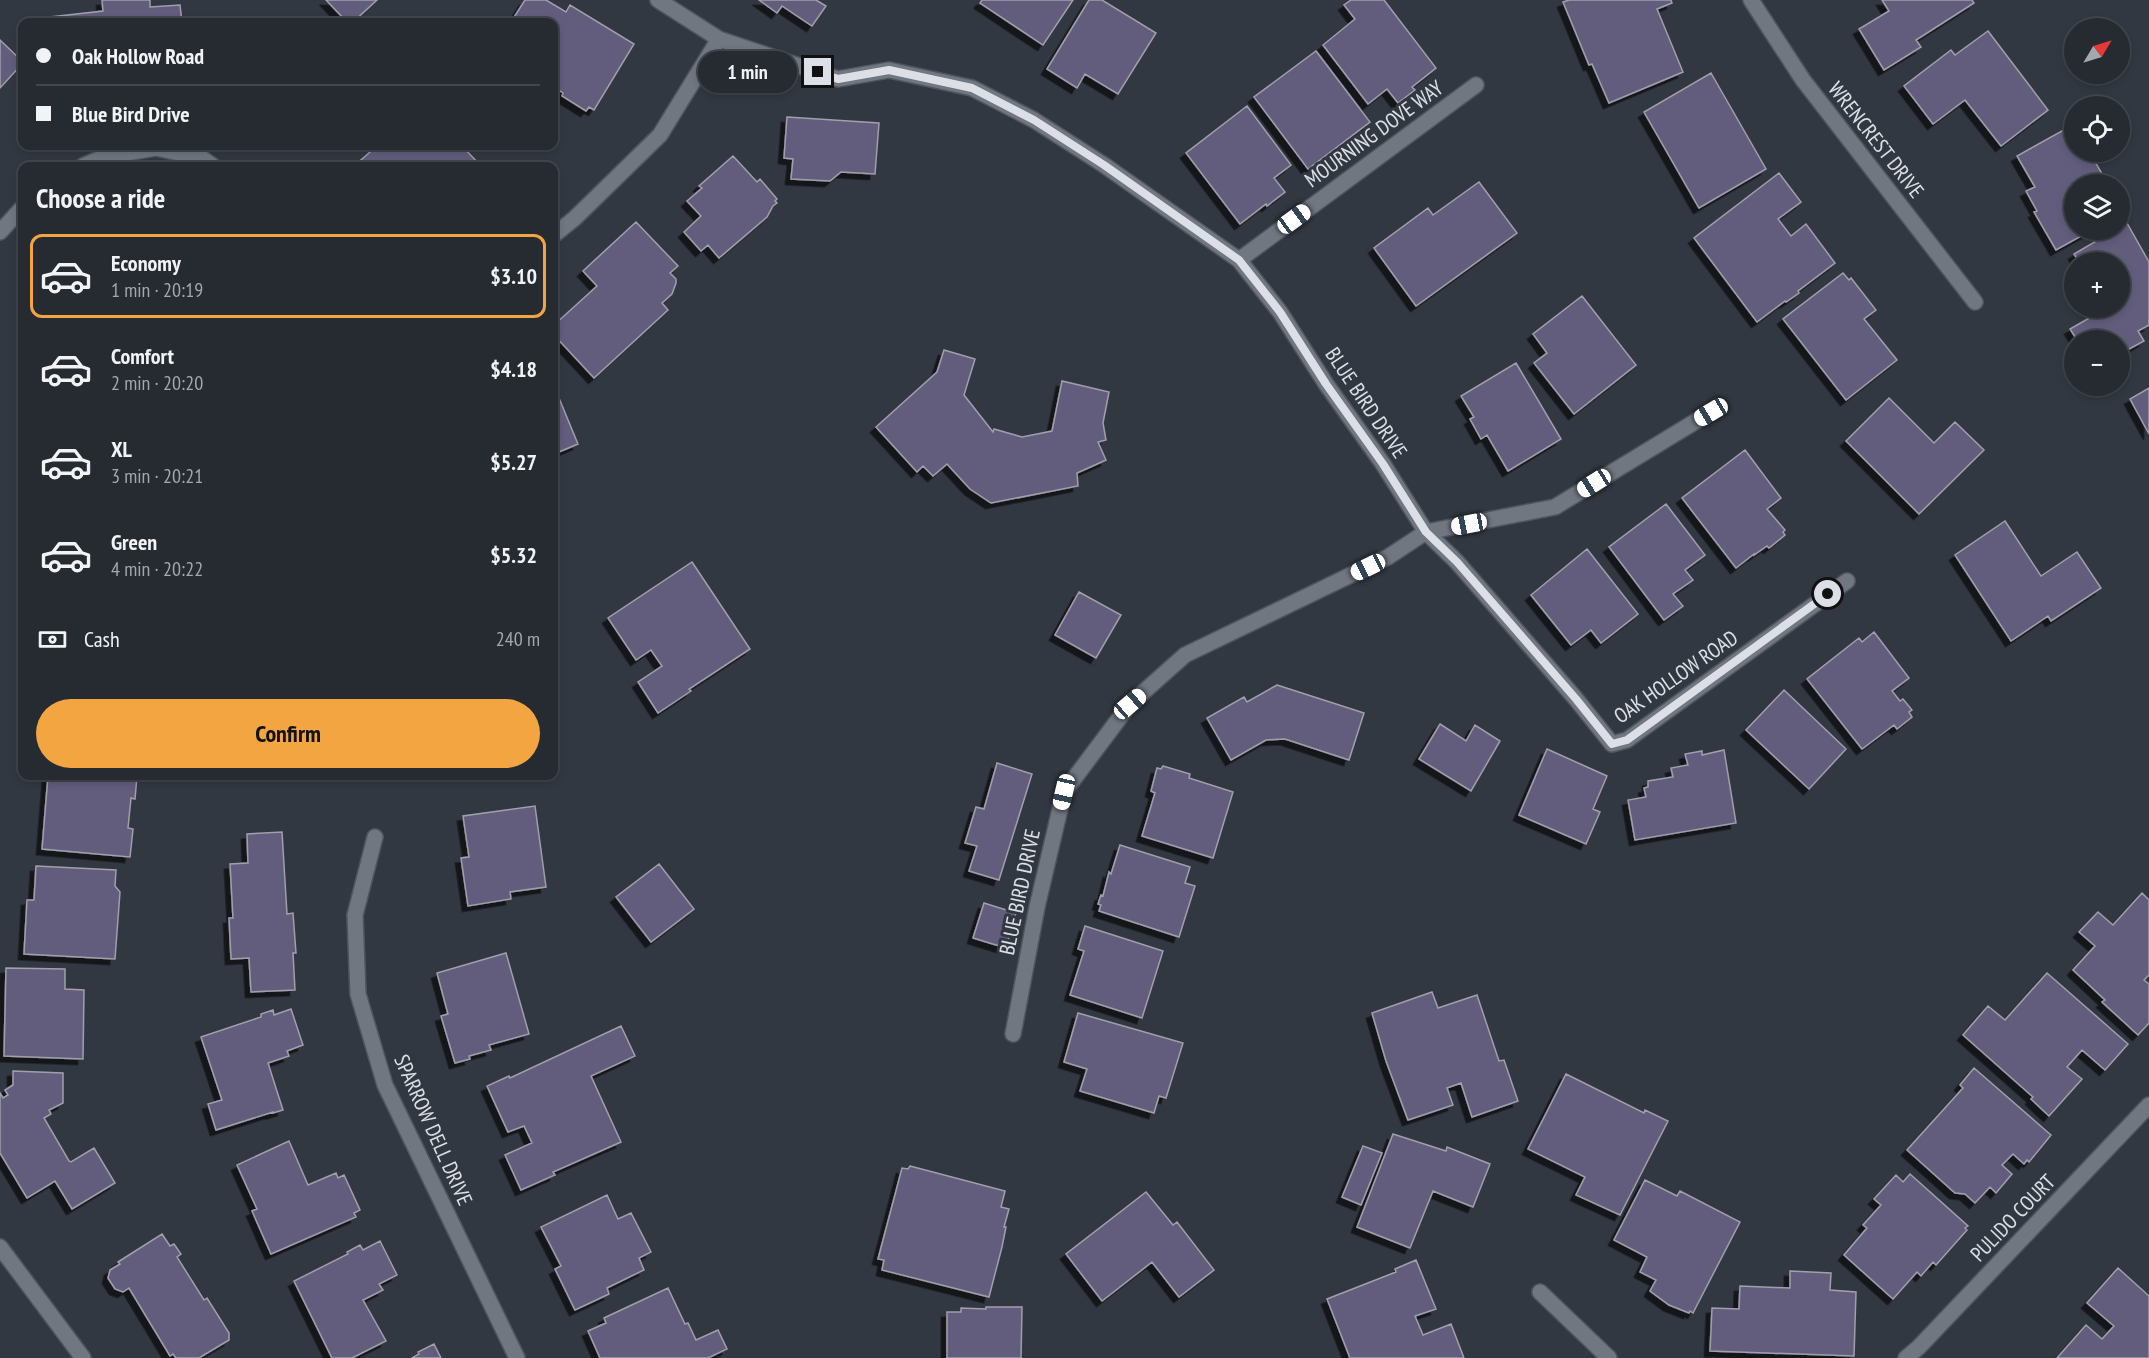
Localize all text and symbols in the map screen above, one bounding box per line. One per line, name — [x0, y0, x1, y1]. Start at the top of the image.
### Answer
north arrow — [2064, 18, 2130, 84]
map controls — [2064, 18, 2130, 396]
text: Oak Hollow Road — [72, 42, 204, 70]
callout: 1 min — [698, 51, 797, 93]
route end — [804, 58, 831, 85]
text: 1 min — [727, 59, 768, 85]
street label: MOURNING DOVE WAY — [1299, 74, 1449, 193]
street label: WRENCREST DRIVE — [1823, 76, 1930, 203]
button: locate — [2064, 96, 2130, 162]
text: Blue Bird Drive — [72, 100, 190, 128]
button: layers — [2064, 174, 2130, 240]
text: Choose a ride — [36, 181, 165, 215]
car — [1274, 201, 1314, 237]
icon: car — [39, 249, 93, 303]
text: Economy — [111, 249, 181, 277]
button: + — [2064, 252, 2130, 318]
text: $3.10 — [490, 262, 537, 290]
text: 1 min · 20:19 — [111, 277, 203, 303]
button: − — [2064, 330, 2130, 396]
icon: car — [39, 342, 93, 396]
text: Comfort — [111, 342, 174, 370]
street label: BLUE BIRD DRIVE — [1319, 342, 1413, 463]
text: $4.18 — [490, 355, 537, 383]
text: 2 min · 20:20 — [111, 370, 203, 396]
car — [1691, 395, 1731, 429]
icon: car — [39, 435, 93, 489]
text: XL — [111, 435, 132, 463]
text: $5.27 — [490, 448, 537, 476]
text: 3 min · 20:21 — [111, 463, 203, 489]
car — [1574, 466, 1614, 500]
car — [1450, 512, 1488, 536]
icon: car — [39, 528, 93, 582]
text: Green — [111, 528, 157, 556]
text: $5.32 — [490, 541, 537, 569]
car — [1348, 551, 1388, 583]
text: 4 min · 20:22 — [111, 556, 203, 582]
route start — [1814, 580, 1841, 607]
icon: cash — [36, 623, 69, 656]
street label: OAK HOLLOW ROAD — [1608, 624, 1743, 729]
text: Cash — [84, 625, 120, 653]
text: 240 m — [496, 626, 540, 652]
car — [1111, 685, 1149, 723]
button: Confirm — [36, 699, 540, 768]
car — [1051, 772, 1077, 812]
street label: BLUE BIRD DRIVE — [993, 826, 1046, 957]
street label: SPARROW DELL DRIVE — [388, 1050, 479, 1209]
street label: PULIDO COURT — [1964, 1168, 2061, 1267]

